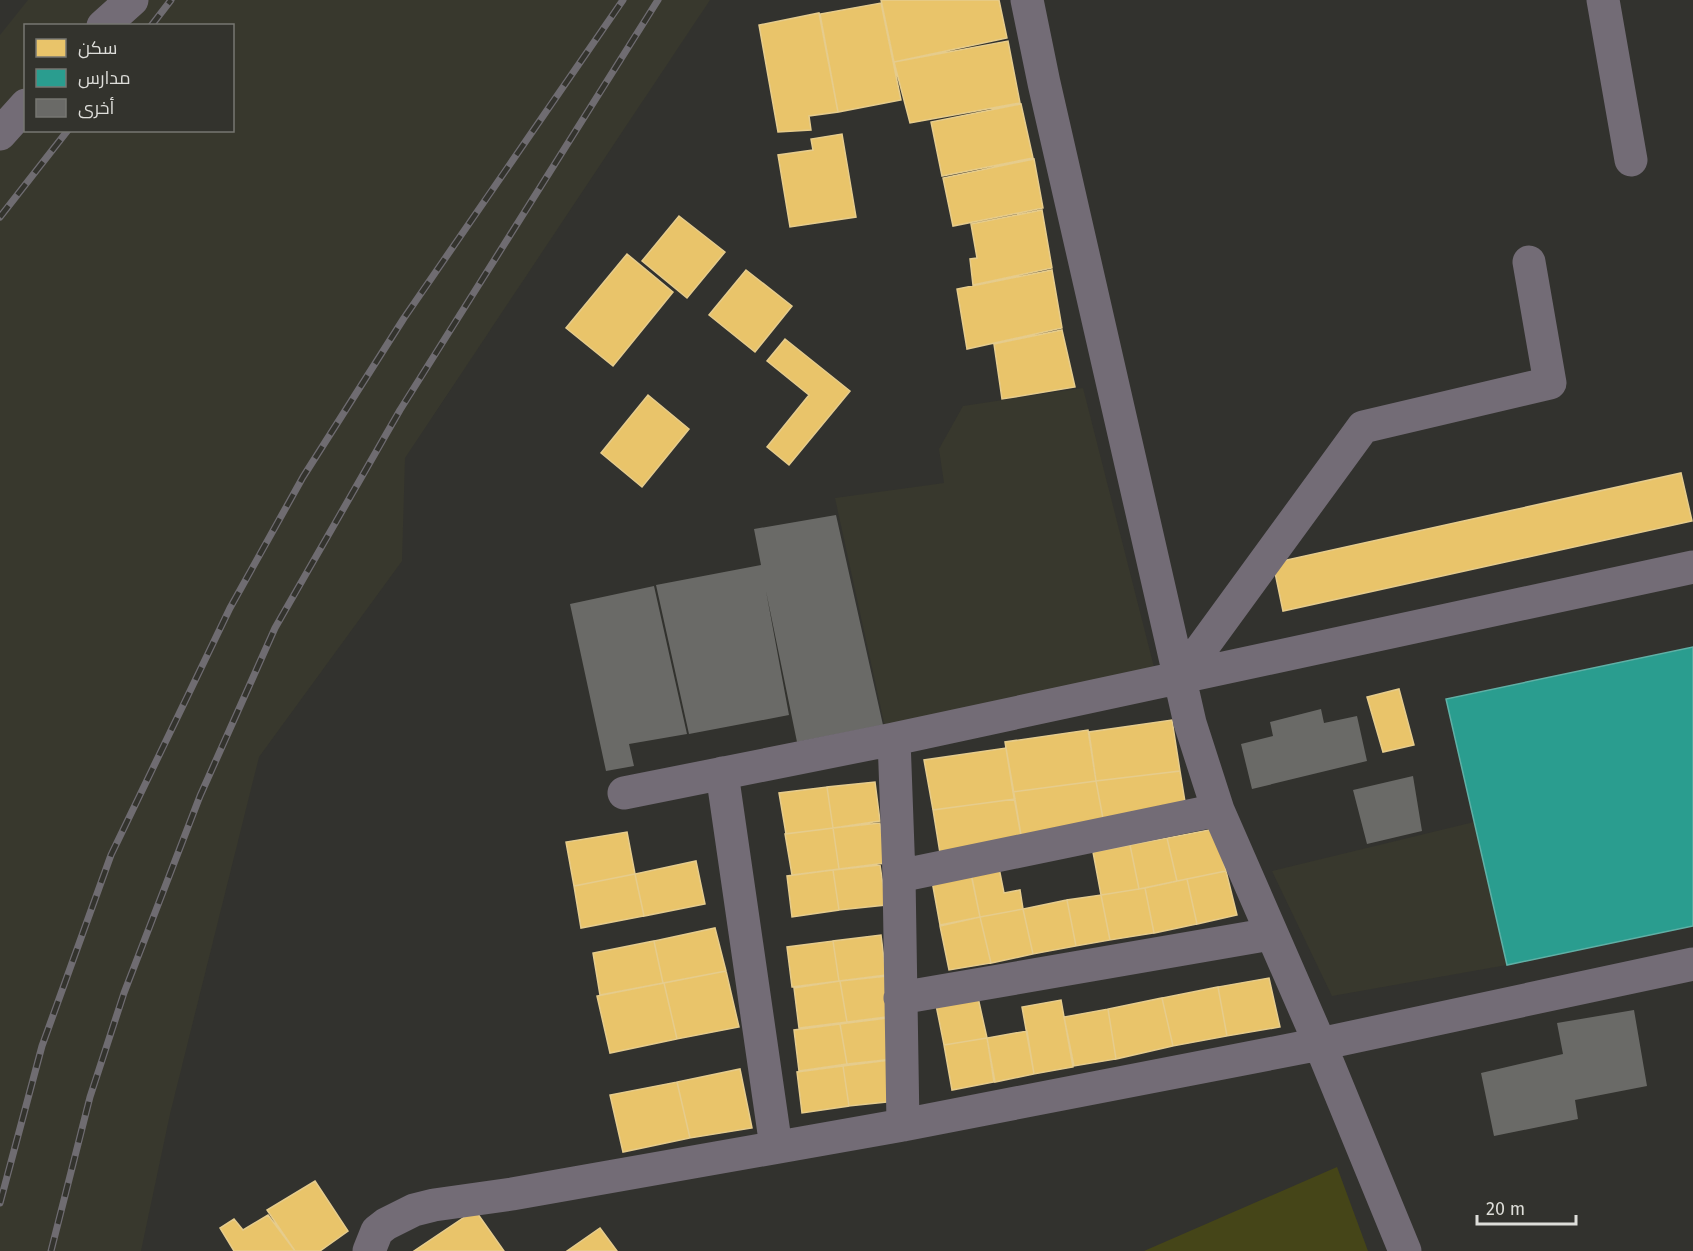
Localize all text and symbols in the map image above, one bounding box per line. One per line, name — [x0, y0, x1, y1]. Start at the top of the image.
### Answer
legend — [24, 24, 234, 132]
text: سكن — [78, 37, 117, 59]
text: مدارس — [78, 67, 131, 89]
text: أخرى — [78, 97, 115, 119]
scale bar — [1477, 1188, 1576, 1226]
text: 20 m — [1486, 1198, 1525, 1220]

